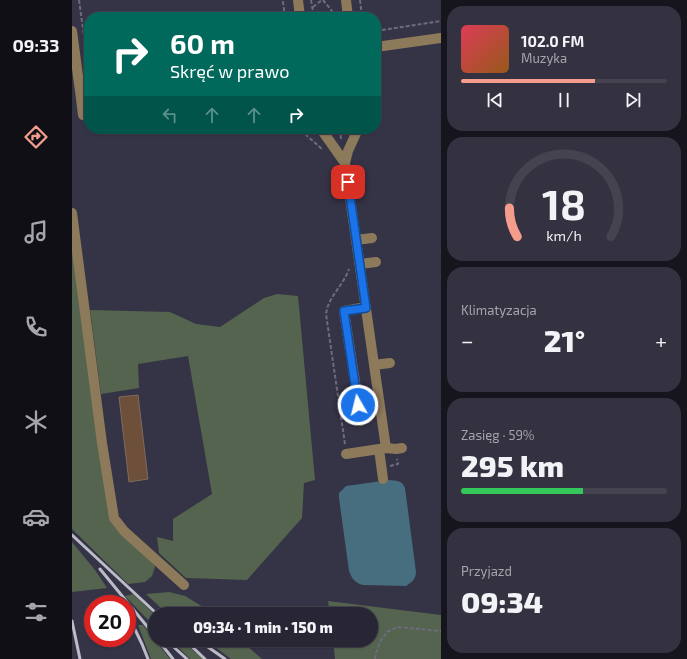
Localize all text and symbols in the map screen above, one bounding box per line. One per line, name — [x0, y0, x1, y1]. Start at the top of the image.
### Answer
text: 60 m — [170, 26, 235, 60]
icon: right — [104, 28, 156, 80]
text: 102.0 FM — [521, 32, 584, 50]
text: 09:33 — [12, 34, 60, 56]
text: Muzyka — [521, 50, 567, 66]
text: Skręć w prawo — [170, 60, 289, 82]
icon: previous — [484, 89, 506, 111]
icon: pause — [553, 89, 575, 111]
icon: next — [622, 89, 644, 111]
icon: left — [159, 104, 181, 126]
icon: ahead — [201, 104, 223, 126]
icon: ahead — [243, 104, 265, 126]
icon: right — [285, 104, 307, 126]
icon: directions — [22, 123, 50, 151]
pin — [331, 165, 365, 199]
icon: arrive — [337, 171, 359, 193]
text: 18 — [542, 178, 586, 228]
icon: music — [22, 218, 50, 246]
text: km/h — [546, 226, 582, 243]
text: Klimatyzacja — [461, 302, 537, 318]
icon: phone — [22, 313, 50, 341]
text: 21° — [544, 322, 585, 358]
text: − — [461, 327, 474, 353]
text: + — [655, 327, 667, 353]
position arrow — [337, 384, 379, 426]
icon: climate — [22, 408, 50, 436]
text: Zasięg · 59% — [461, 427, 534, 443]
text: 295 km — [461, 447, 564, 483]
icon: car — [22, 503, 50, 531]
text: Przyjazd — [461, 563, 512, 579]
text: 09:34 — [461, 583, 543, 619]
speed limit sign: 20 — [84, 595, 136, 647]
icon: filters — [22, 598, 50, 626]
text: 09:34 · 1 min · 150 m — [193, 618, 333, 636]

